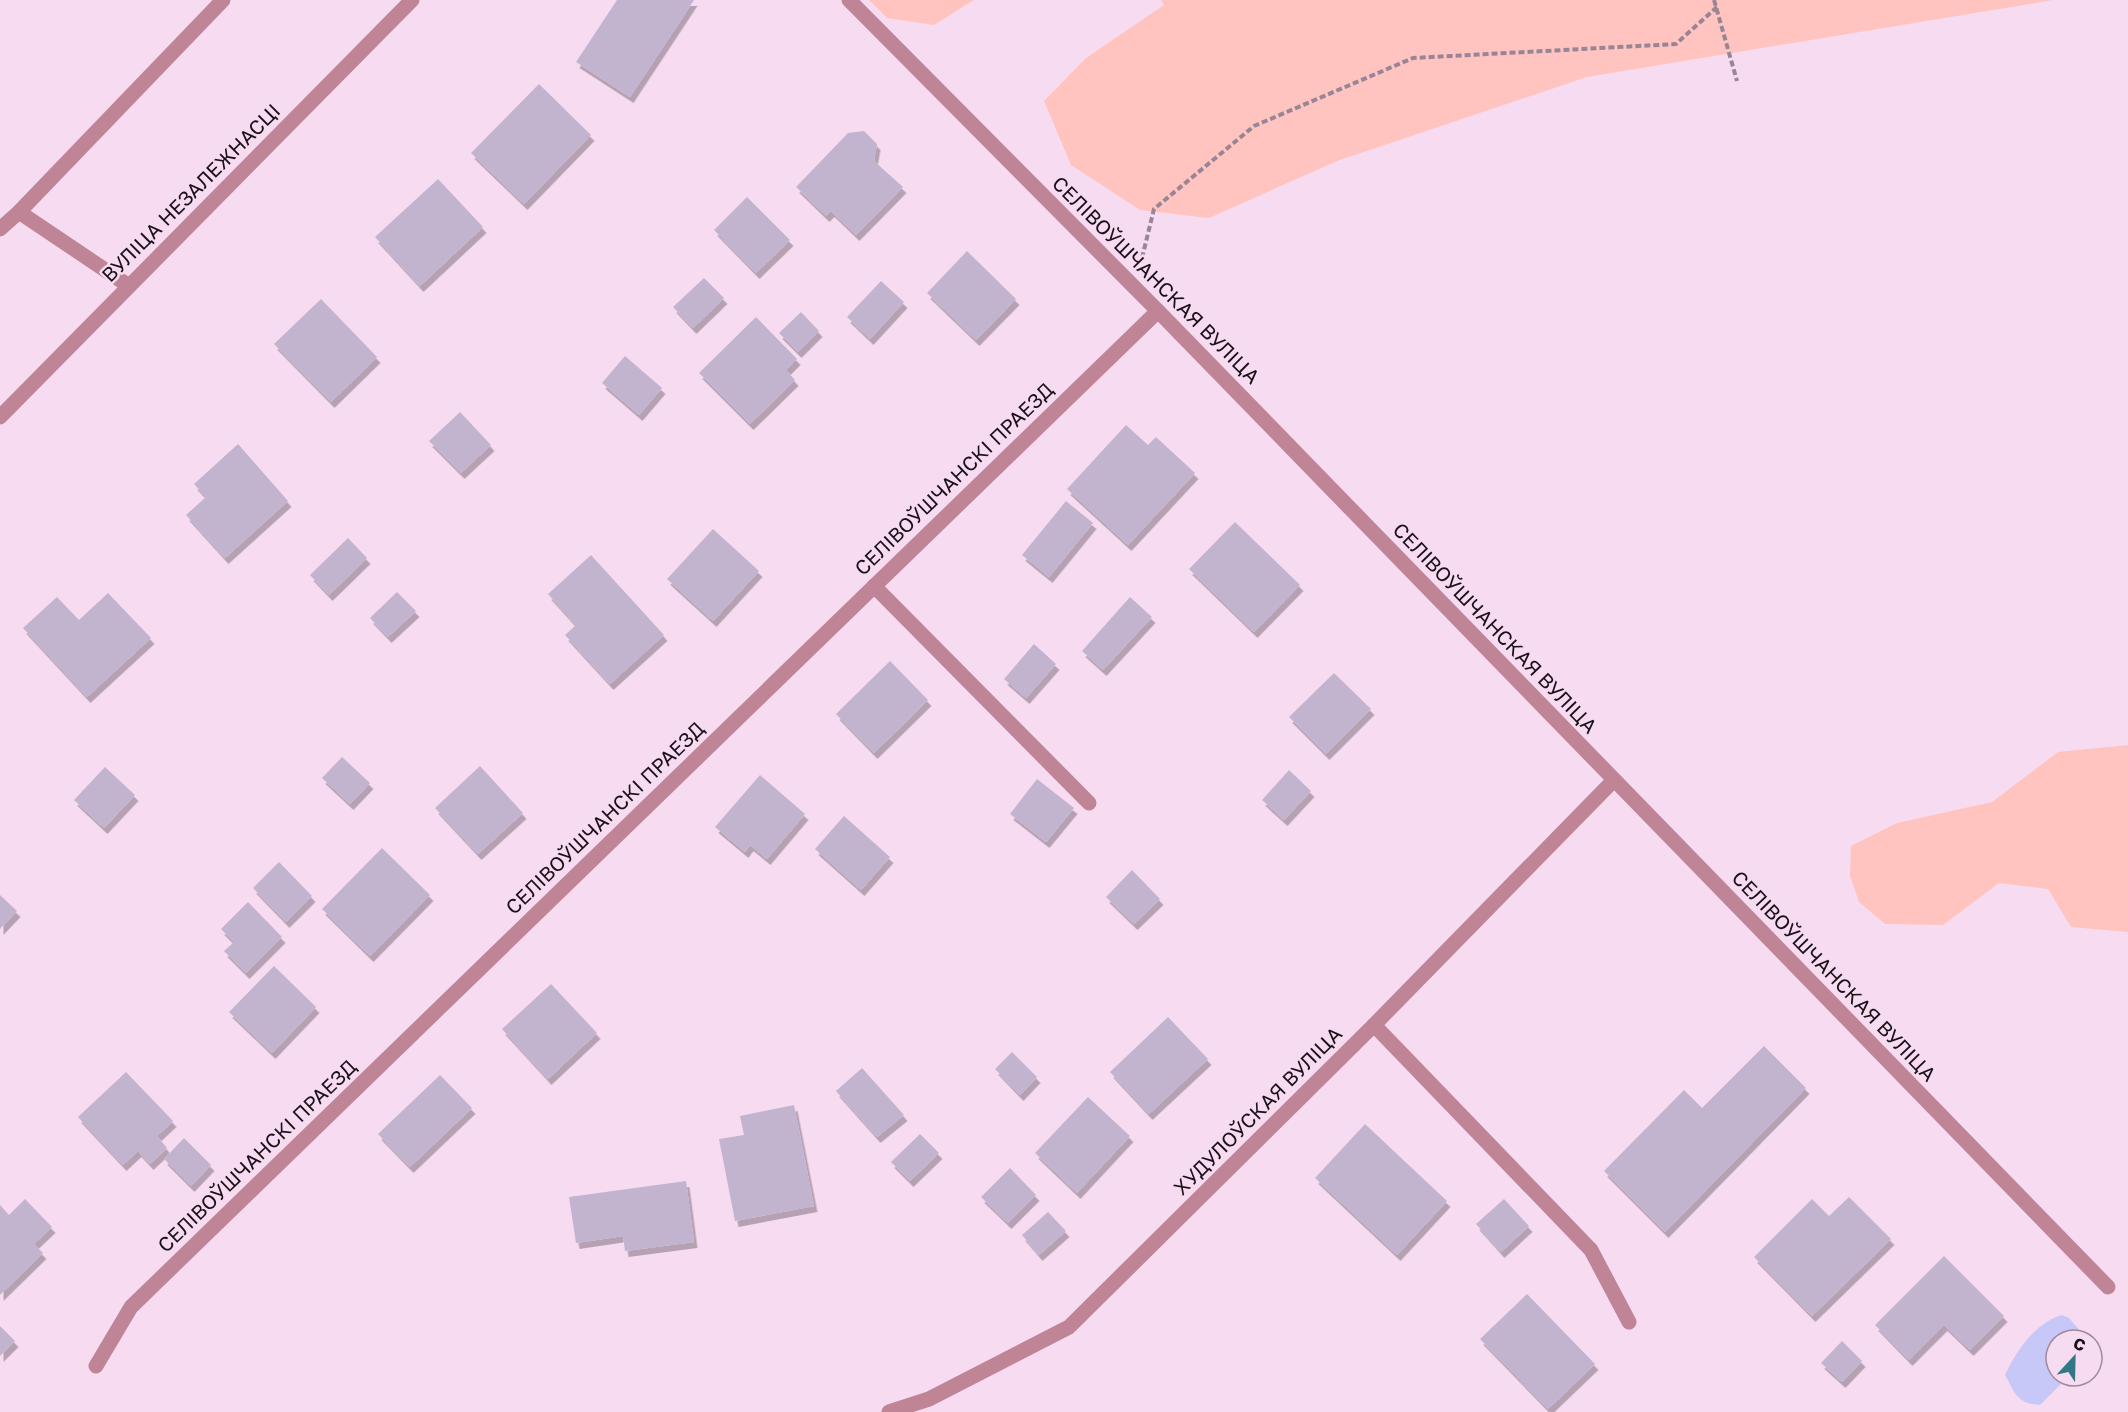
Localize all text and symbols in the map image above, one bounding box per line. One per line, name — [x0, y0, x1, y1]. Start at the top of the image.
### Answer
street label: ВУЛІЦА НЕЗАЛЕЖНАСЦІ — [96, 98, 284, 286]
street label: СЕЛІВОЎШЧАНСКАЯ ВУЛІЦА — [1048, 171, 1265, 388]
street label: СЕЛІВОЎШЧАНСКІ ПРАЕЗД — [849, 377, 1058, 580]
street label: СЕЛІВОЎШЧАНСКАЯ ВУЛІЦА — [1389, 517, 1603, 738]
street label: СЕЛІВОЎШЧАНСКІ ПРАЕЗД — [500, 716, 709, 919]
street label: СЕЛІВОЎШЧАНСКАЯ ВУЛІЦА — [1728, 865, 1942, 1086]
street label: ХУДУЛОЎСКАЯ ВУЛІЦА — [1168, 1021, 1346, 1199]
street label: СЕЛІВОЎШЧАНСКІ ПРАЕЗД — [152, 1054, 361, 1257]
north arrow — [2044, 1328, 2104, 1388]
text: С — [2071, 1333, 2089, 1355]

